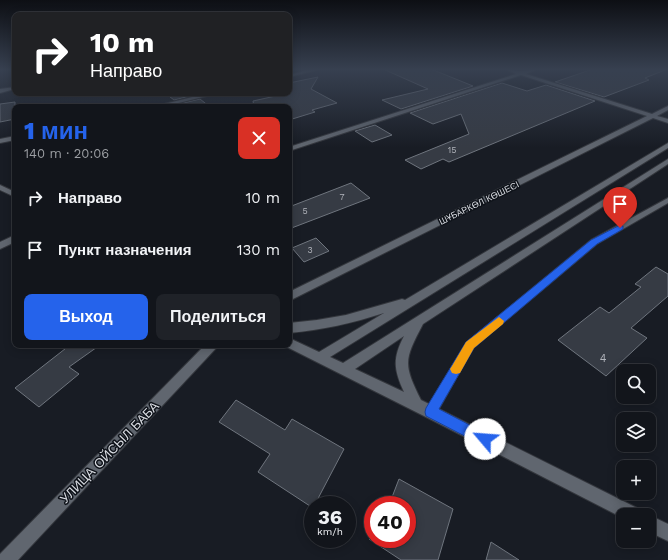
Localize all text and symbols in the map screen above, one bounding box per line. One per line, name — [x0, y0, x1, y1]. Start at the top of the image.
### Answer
text: 10 m — [90, 26, 154, 59]
icon: right — [24, 28, 76, 80]
text: Направо — [90, 60, 162, 81]
text: 1 мин — [24, 117, 88, 145]
button: close — [238, 117, 280, 159]
house number: 15 — [448, 145, 456, 155]
text: 140 m · 20:06 — [24, 146, 109, 161]
street label: ШҰБАРКӨЛ КӨШЕСІ — [437, 179, 521, 227]
icon: right — [24, 187, 46, 209]
pin — [603, 187, 637, 228]
text: Направо — [58, 189, 122, 207]
text: 10 m — [245, 189, 280, 207]
house number: 7 — [339, 192, 345, 202]
icon: arrive — [609, 193, 631, 215]
house number: 5 — [302, 206, 308, 216]
icon: arrive — [24, 239, 46, 261]
text: Пункт назначения — [58, 241, 191, 259]
text: 130 m — [237, 241, 280, 259]
house number: 3 — [307, 245, 313, 255]
button: Выход — [24, 294, 148, 340]
button: Поделиться — [156, 294, 280, 340]
house number: 4 — [600, 352, 607, 365]
map controls — [616, 364, 656, 548]
button: search — [616, 364, 656, 404]
street label: УЛИЦА ОЙСЫЛ БАБА — [57, 398, 162, 506]
button: layers — [616, 412, 656, 452]
position arrow — [464, 418, 506, 460]
button: + — [616, 460, 656, 500]
speed limit sign: 40 — [364, 496, 416, 548]
text: 36 — [318, 505, 342, 529]
button: − — [616, 508, 656, 548]
text: km/h — [317, 526, 343, 537]

